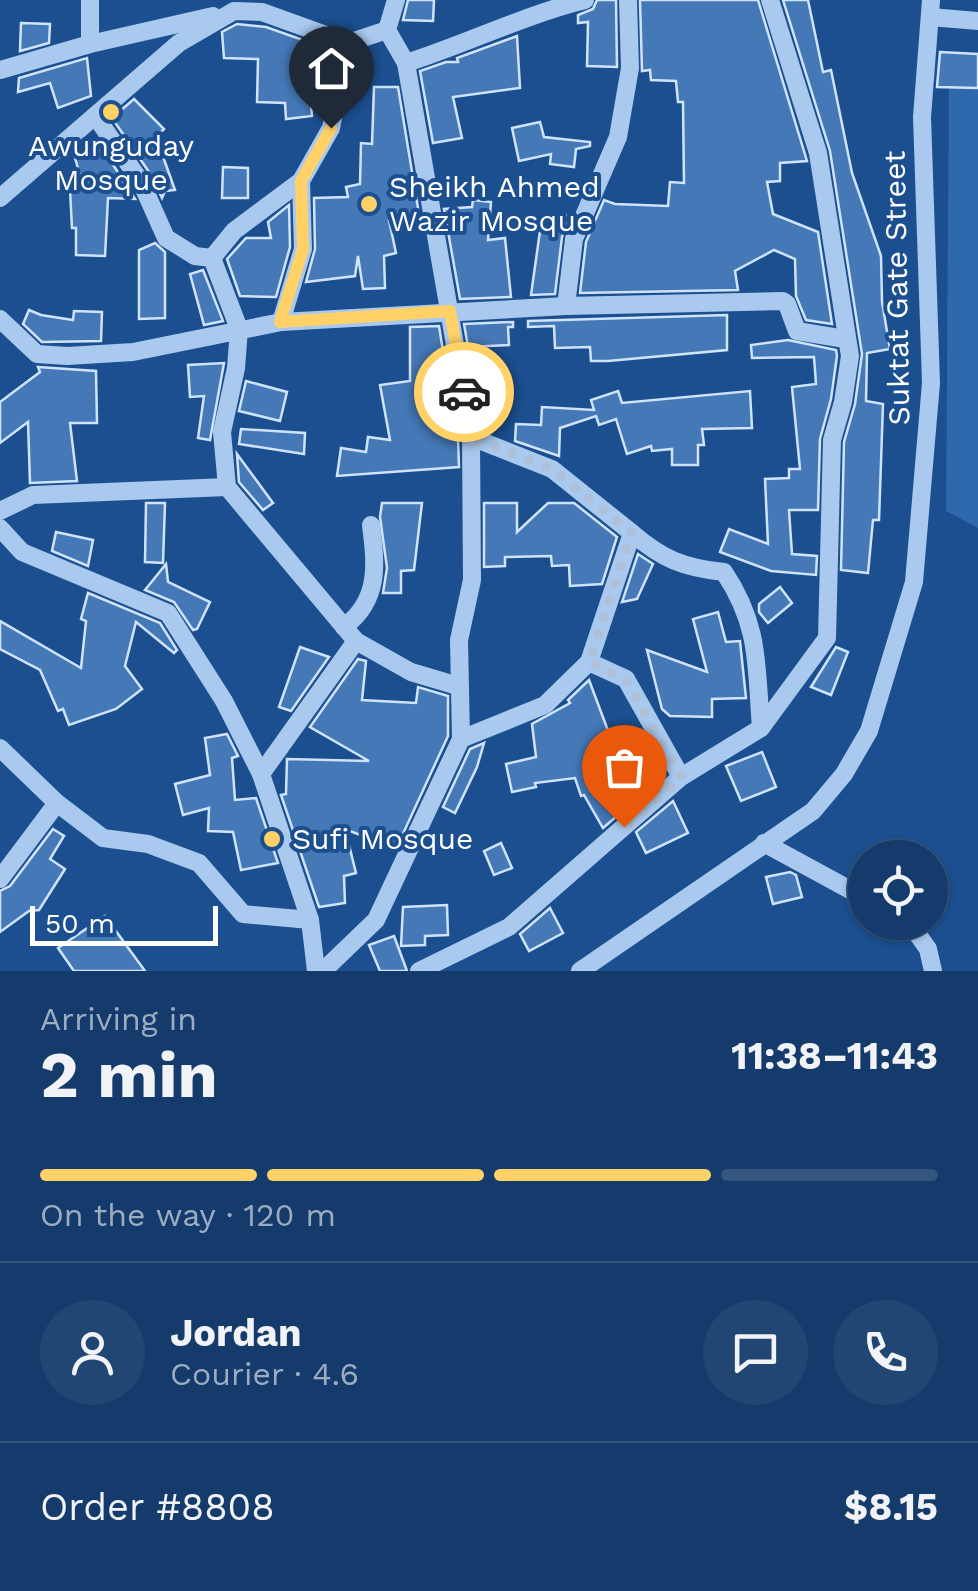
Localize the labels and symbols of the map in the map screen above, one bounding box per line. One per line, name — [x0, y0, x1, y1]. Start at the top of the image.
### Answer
pin — [289, 26, 374, 129]
marker: Awunguday Mosque — [100, 101, 122, 123]
place label: Awunguday Mosque — [28, 128, 195, 197]
street label: Suktat Gate Street — [877, 150, 916, 426]
place label: Sheikh Ahmed Wazir Mosque — [389, 169, 600, 238]
marker: Sheikh Ahmed Wazir Mosque — [358, 193, 380, 215]
courier — [414, 342, 514, 442]
pin — [582, 725, 667, 828]
place label: Sufi Mosque — [292, 821, 473, 856]
marker: Sufi Mosque — [261, 828, 283, 850]
scale bar — [30, 901, 218, 946]

